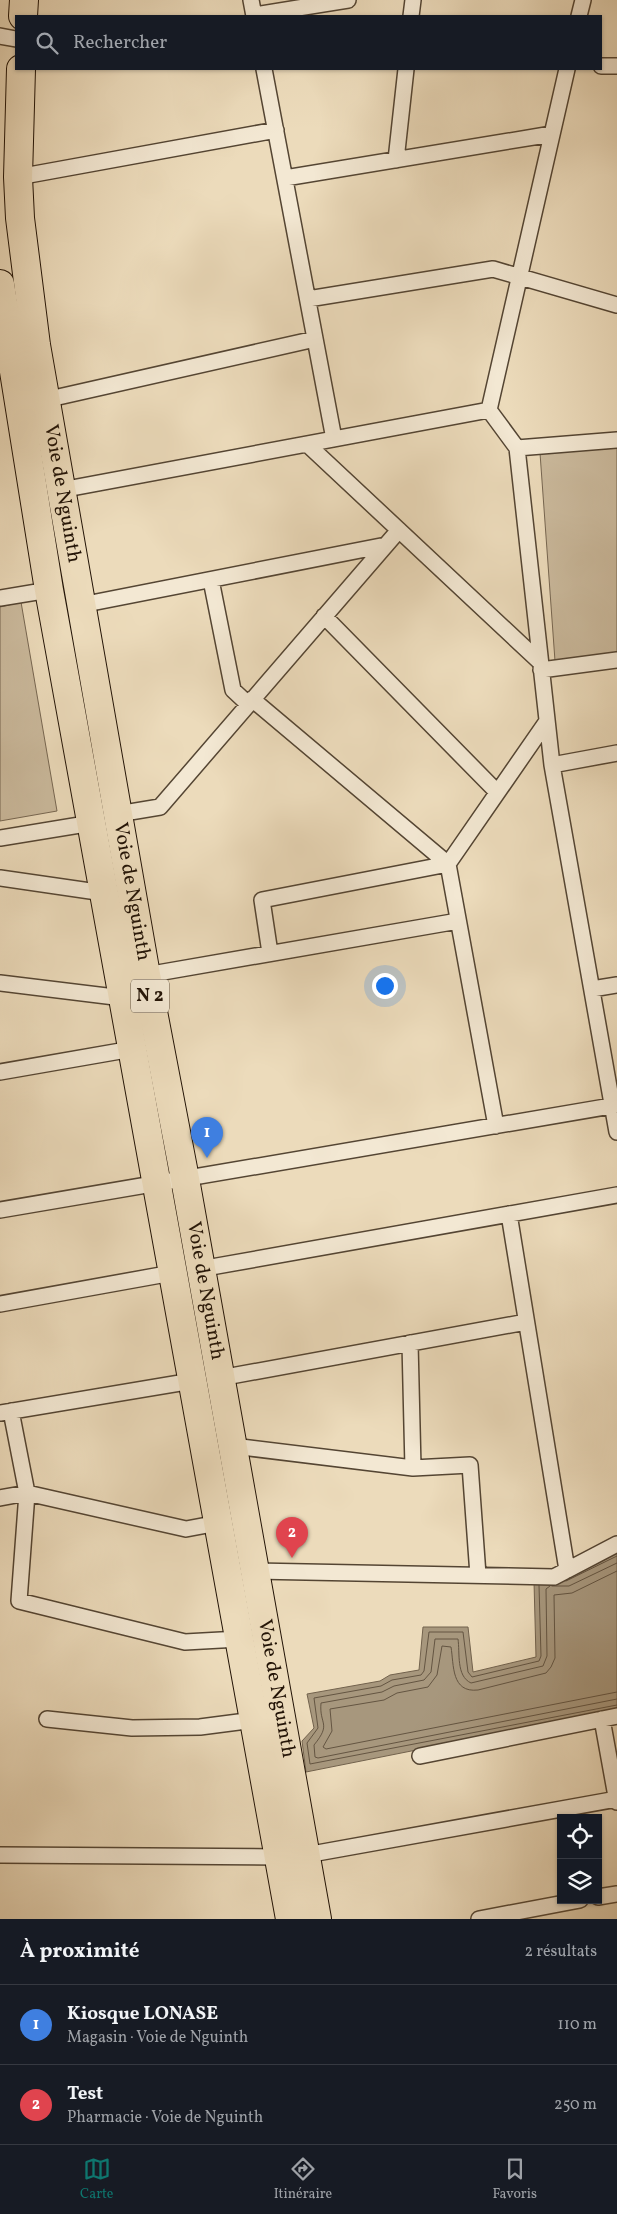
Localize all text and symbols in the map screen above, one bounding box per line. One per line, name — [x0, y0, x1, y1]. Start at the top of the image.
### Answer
search box — [15, 15, 602, 70]
icon: search — [33, 29, 61, 57]
text: Rechercher — [73, 30, 167, 56]
street label: Voie de Nguinth — [36, 422, 88, 565]
street label: Voie de Nguinth — [106, 820, 157, 963]
your location — [372, 973, 398, 999]
road number: N 2 — [131, 979, 169, 1012]
pin: 1 — [191, 1117, 223, 1158]
street label: Voie de Nguinth — [179, 1220, 231, 1362]
pin: 2 — [276, 1517, 308, 1558]
street label: Voie de Nguinth — [250, 1617, 302, 1760]
map controls — [557, 1814, 602, 1904]
button: locate — [557, 1814, 602, 1859]
button: layers — [557, 1859, 602, 1904]
text: À proximité — [20, 1937, 139, 1966]
text: 2 résultats — [524, 1941, 597, 1963]
text: Kiosque LONASE — [67, 2001, 218, 2027]
text: 1 — [33, 2014, 39, 2036]
text: 110 m — [558, 2014, 597, 2036]
text: Magasin · Voie de Nguinth — [67, 2027, 248, 2049]
text: Test — [67, 2081, 103, 2107]
text: 2 — [32, 2094, 40, 2116]
text: 250 m — [554, 2094, 597, 2116]
text: Pharmacie · Voie de Nguinth — [67, 2107, 263, 2129]
tab: Carte — [80, 2155, 113, 2204]
tab: Itinéraire — [274, 2155, 332, 2204]
tab: Favoris — [492, 2155, 537, 2204]

